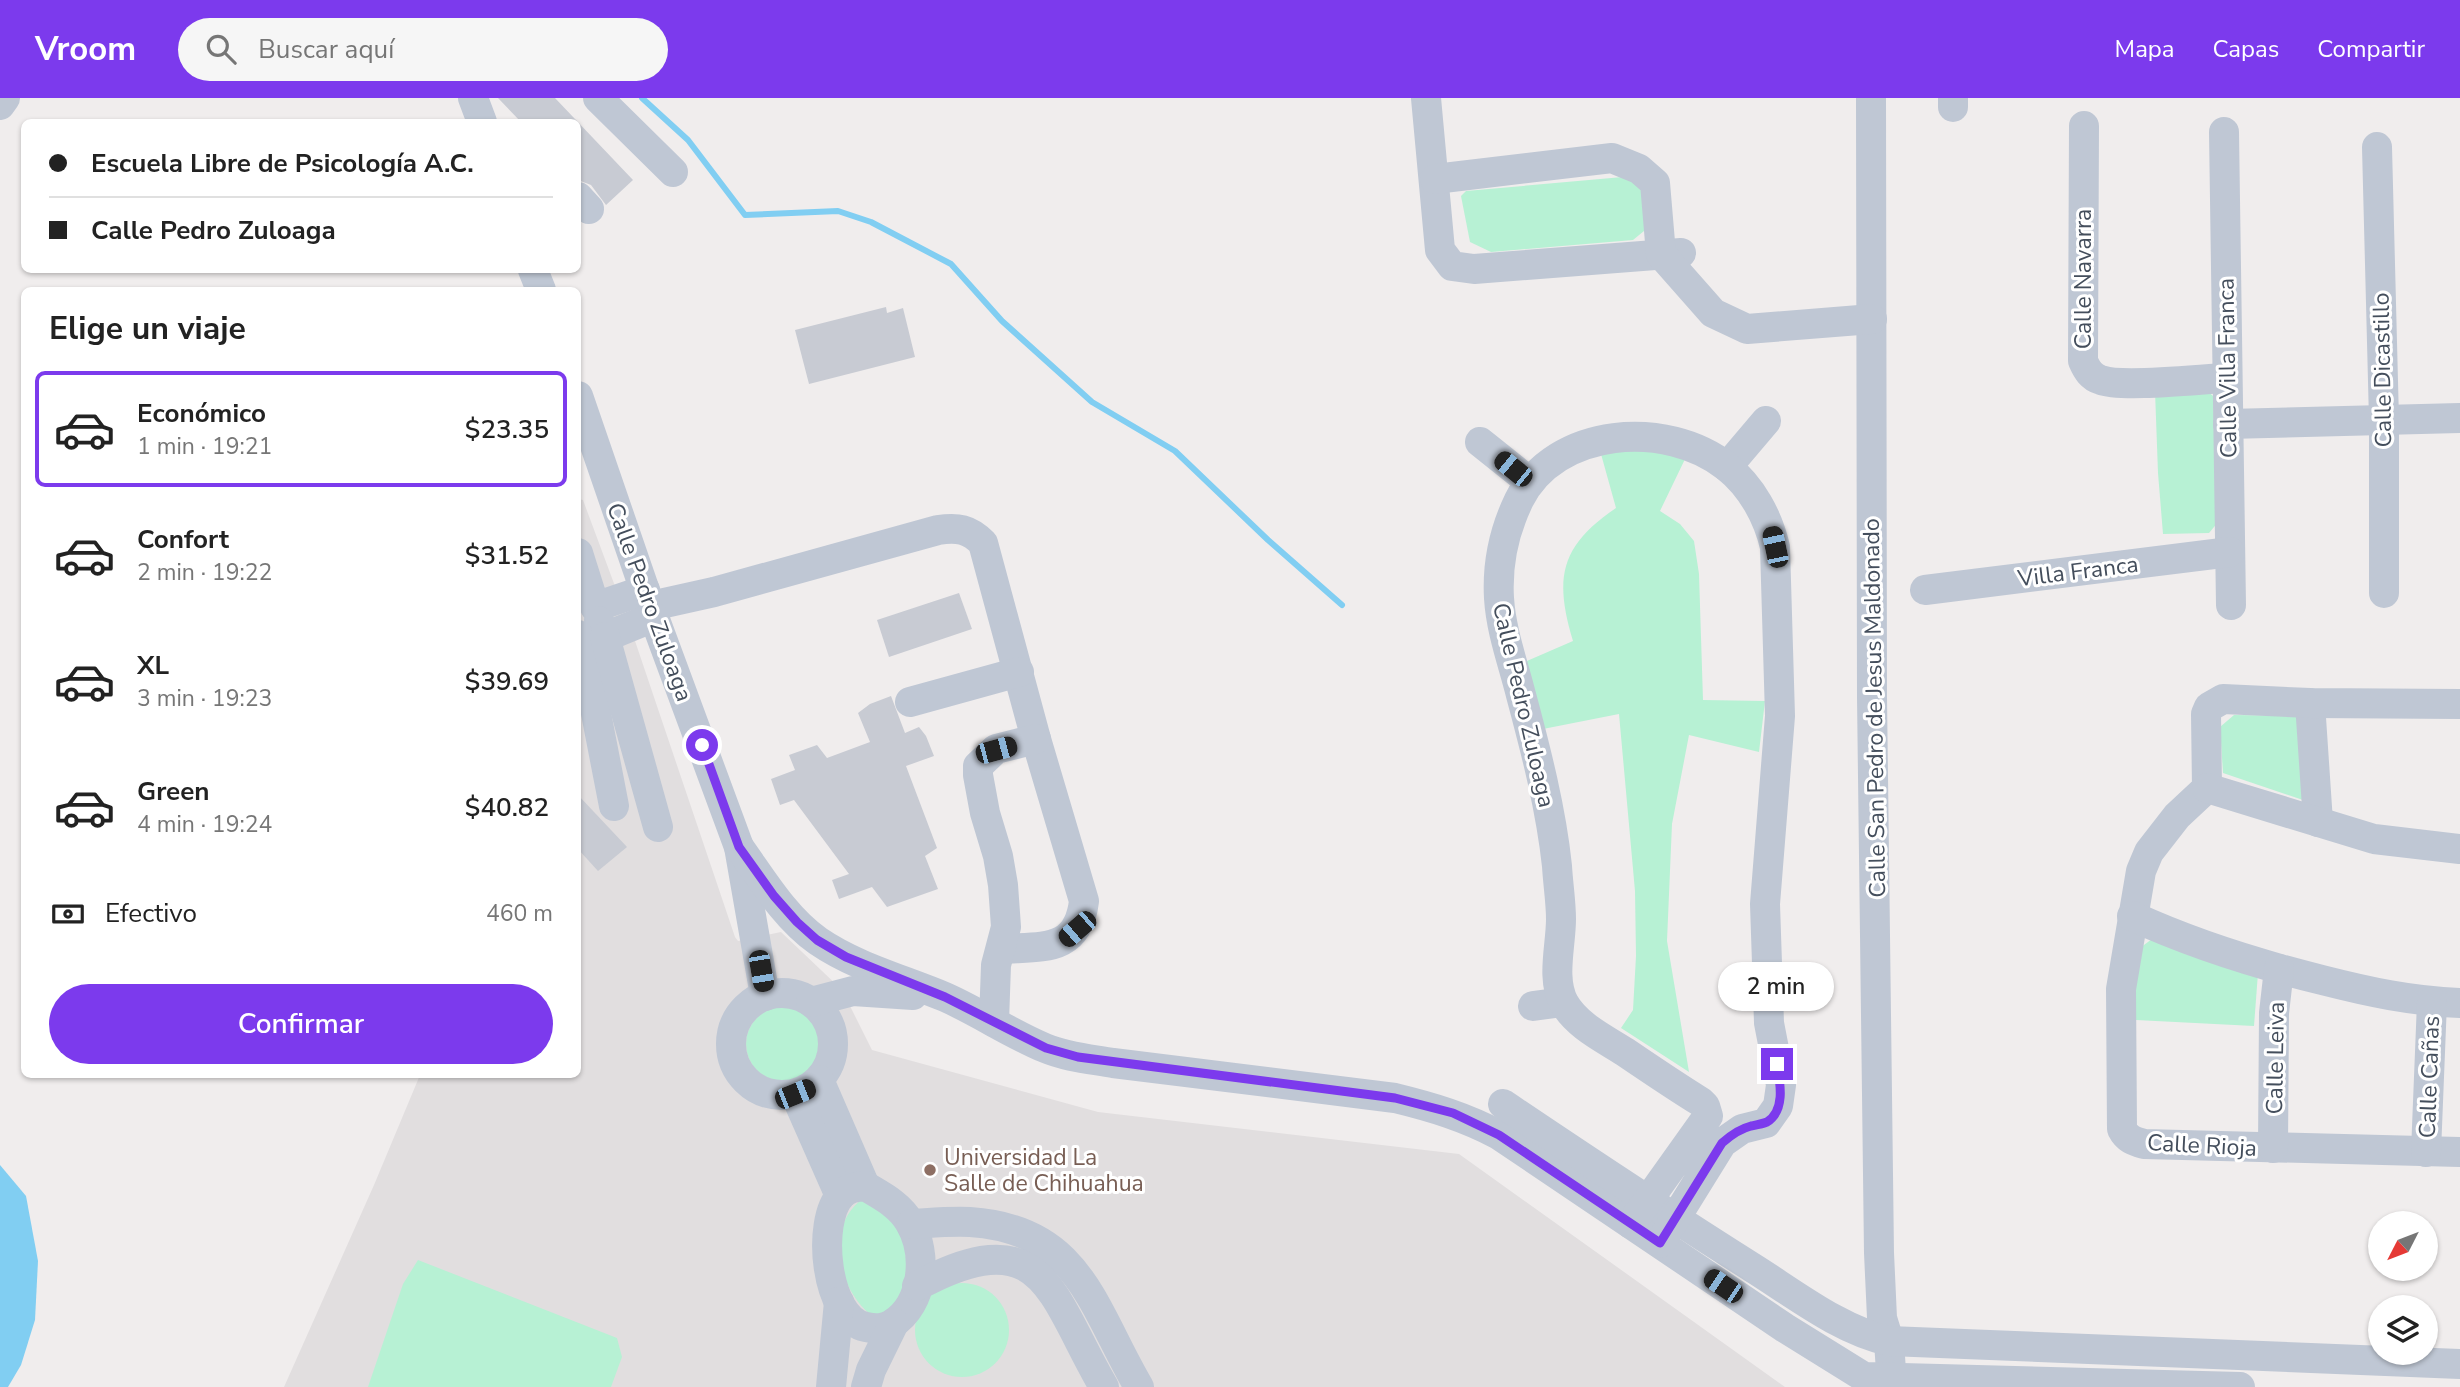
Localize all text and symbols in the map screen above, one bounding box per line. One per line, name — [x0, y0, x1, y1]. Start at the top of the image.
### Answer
search box — [178, 18, 668, 81]
text: Vroom — [35, 27, 136, 72]
icon: search — [202, 30, 240, 68]
text: Buscar aquí — [258, 32, 394, 67]
text: Mapa — [2115, 33, 2175, 65]
text: Capas — [2213, 33, 2279, 65]
text: Compartir — [2317, 33, 2425, 65]
text: Escuela Libre de Psicología A.C. — [91, 146, 474, 181]
street label: Calle Navarra — [2068, 209, 2099, 349]
text: Calle Pedro Zuloaga — [91, 213, 336, 248]
street label: Calle Villa Franca — [2210, 278, 2245, 458]
street label: Calle Dicastillo — [2366, 292, 2399, 448]
text: Elige un viaje — [49, 307, 246, 350]
text: Económico — [137, 396, 266, 431]
icon: car — [53, 398, 116, 461]
text: $23.35 — [465, 412, 549, 447]
text: 1 min · 19:21 — [137, 431, 272, 462]
car — [1491, 448, 1536, 490]
street label: Calle Pedro Zuloaga — [599, 499, 700, 706]
street label: Calle San Pedro de Jesus Maldonado — [1856, 518, 1893, 898]
text: Confort — [137, 522, 229, 557]
icon: car — [53, 524, 116, 587]
car — [1761, 524, 1790, 570]
text: $31.52 — [465, 538, 549, 573]
street label: Villa Franca — [2015, 549, 2140, 594]
text: 2 min · 19:22 — [137, 557, 272, 588]
street label: Calle Pedro Zuloaga — [1485, 600, 1562, 810]
text: XL — [137, 648, 169, 683]
icon: car — [53, 650, 116, 713]
text: $39.69 — [465, 664, 549, 699]
text: 3 min · 19:23 — [137, 683, 272, 714]
route start — [686, 729, 718, 761]
car — [973, 734, 1020, 766]
text: Green — [137, 774, 210, 809]
icon: car — [53, 776, 116, 839]
text: $40.82 — [465, 790, 549, 825]
text: 4 min · 19:24 — [137, 809, 272, 840]
icon: cash — [49, 895, 87, 933]
text: Efectivo — [105, 896, 197, 931]
text: 460 m — [486, 898, 553, 929]
car — [1055, 907, 1100, 951]
car — [748, 948, 775, 994]
callout: 2 min — [1719, 962, 1835, 1012]
text: 2 min — [1747, 971, 1805, 1002]
button: Confirmar — [49, 984, 553, 1064]
street label: Calle Leiva — [2259, 1001, 2292, 1115]
street label: Calle Cañas — [2412, 1015, 2447, 1139]
route end — [1761, 1048, 1793, 1080]
car — [772, 1076, 819, 1112]
street label: Calle Rioja — [2146, 1127, 2258, 1164]
place label: Universidad La Salle de Chihuahua — [944, 1142, 1144, 1199]
marker: Universidad La Salle de Chihuahua — [922, 1162, 938, 1178]
north arrow — [2368, 1211, 2438, 1281]
map controls — [2368, 1211, 2438, 1365]
car — [1700, 1266, 1747, 1306]
button: layers — [2368, 1295, 2438, 1365]

